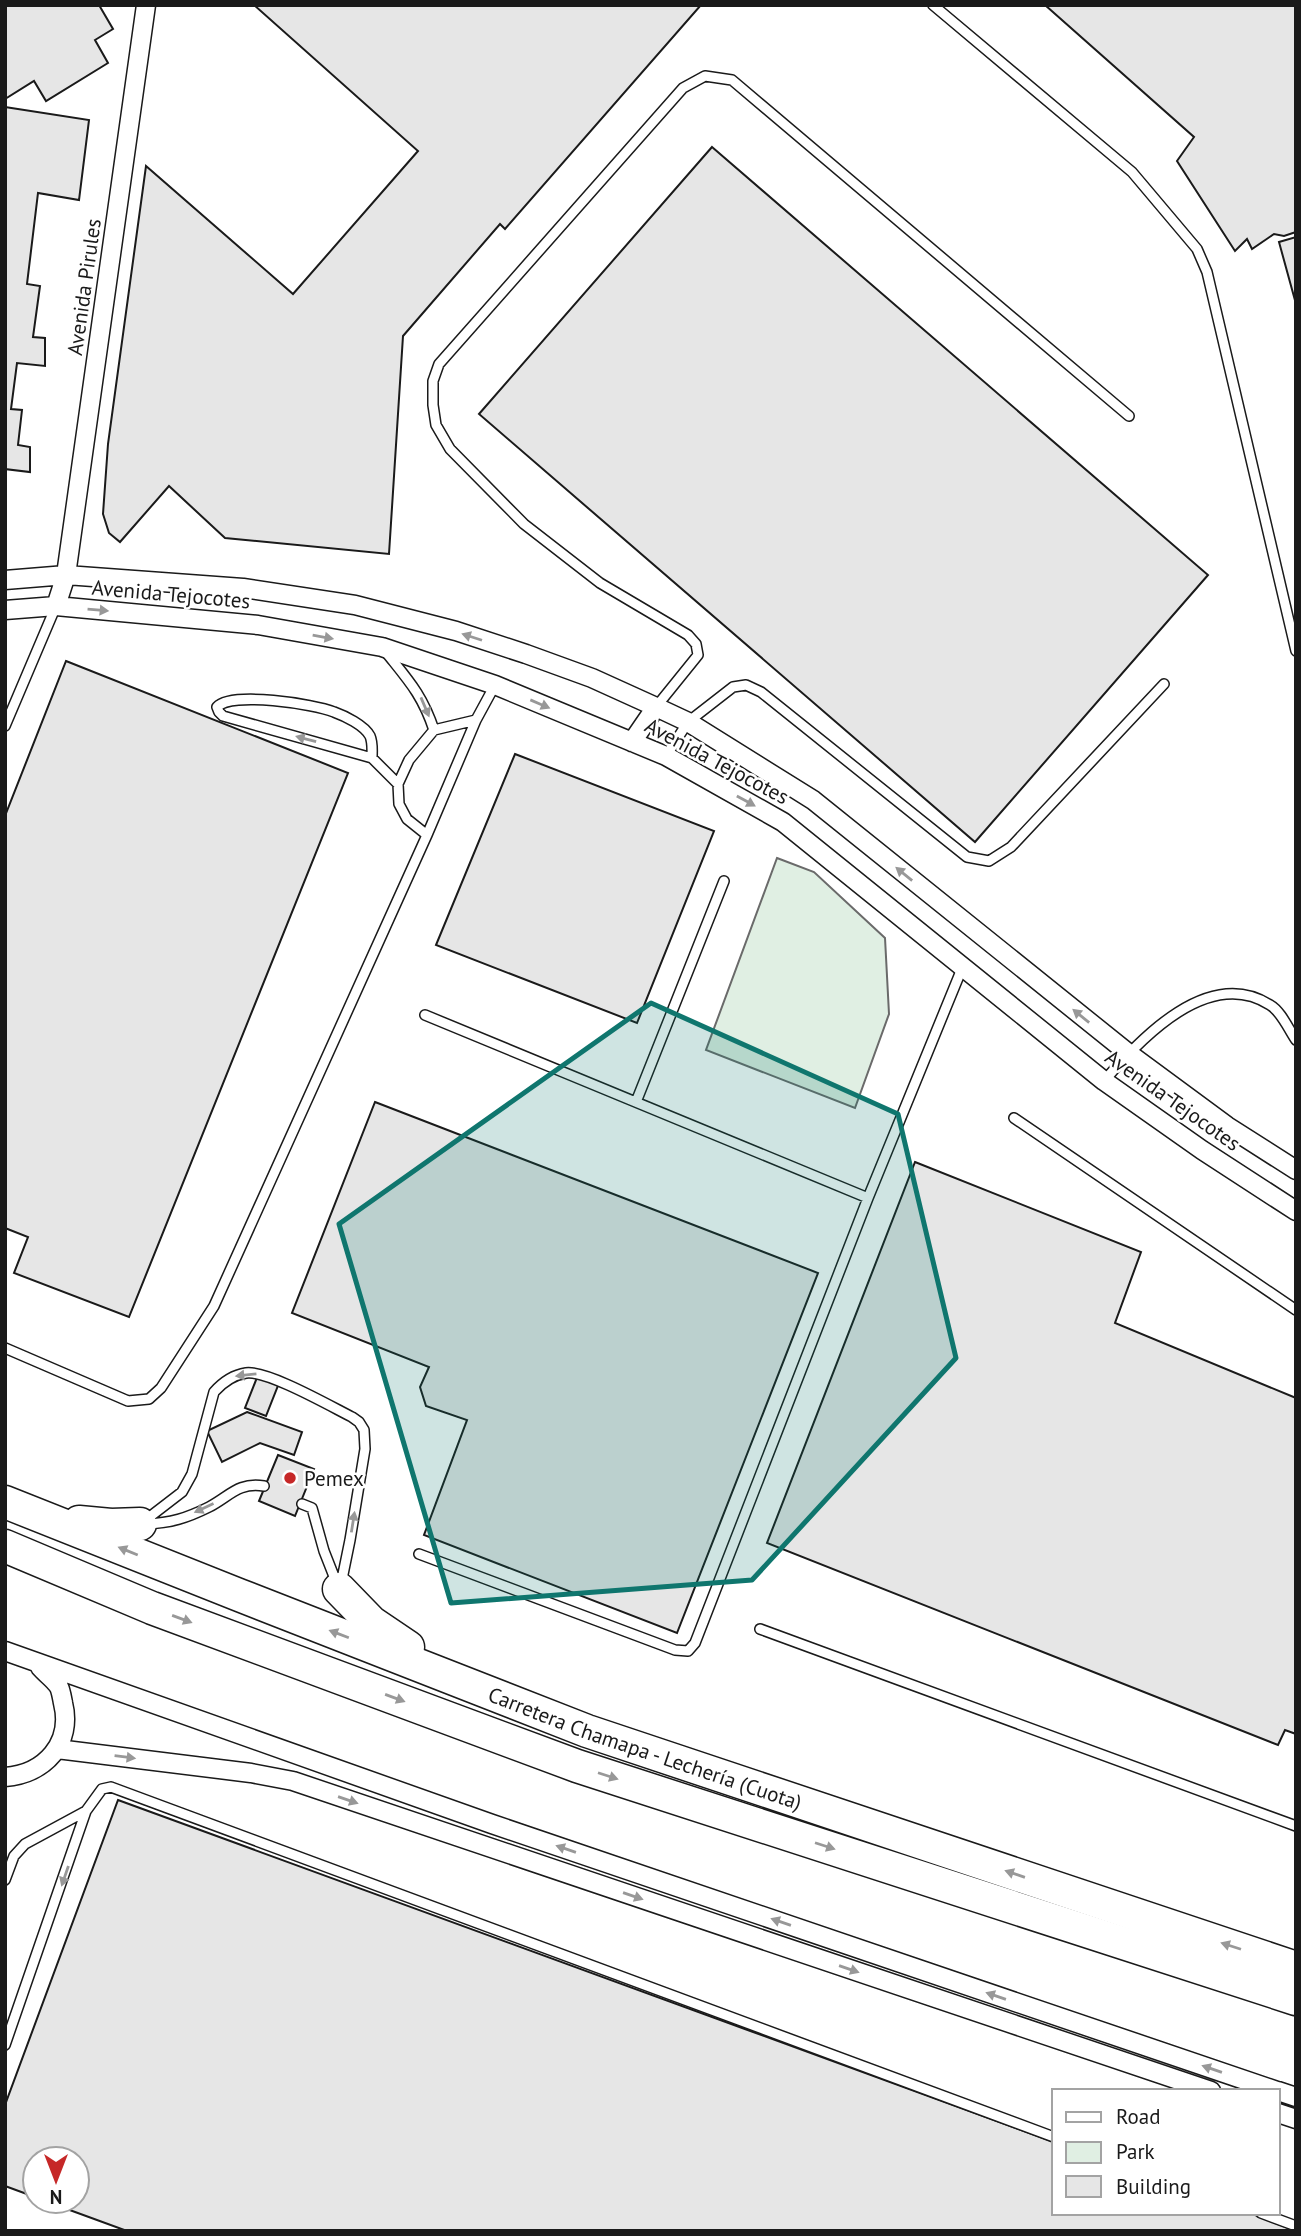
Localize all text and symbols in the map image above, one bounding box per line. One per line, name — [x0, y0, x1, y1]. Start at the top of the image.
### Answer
street label: Avenida Pirules — [61, 217, 107, 357]
street label: Avenida Tejocotes — [91, 574, 251, 614]
one-way arrow — [87, 605, 109, 616]
one-way arrow — [461, 631, 482, 641]
one-way arrow — [313, 632, 335, 643]
one-way arrow — [419, 697, 431, 717]
one-way arrow — [530, 698, 551, 709]
street label: Avenida Tejocotes — [640, 712, 794, 810]
one-way arrow — [295, 734, 316, 744]
one-way arrow — [736, 794, 756, 806]
one-way arrow — [896, 866, 914, 881]
one-way arrow — [1073, 1009, 1090, 1024]
street label: Avenida Tejocotes — [1100, 1043, 1246, 1157]
one-way arrow — [235, 1370, 257, 1381]
place label: Pemex — [304, 1465, 364, 1492]
marker: Pemex — [282, 1470, 298, 1486]
one-way arrow — [194, 1502, 214, 1514]
one-way arrow — [348, 1511, 359, 1533]
one-way arrow — [117, 1545, 138, 1556]
one-way arrow — [171, 1614, 192, 1625]
one-way arrow — [329, 1629, 350, 1640]
street label: Carretera Chamapa - Lechería (Cuota) — [485, 1680, 805, 1815]
one-way arrow — [384, 1693, 405, 1704]
one-way arrow — [114, 1751, 136, 1762]
one-way arrow — [598, 1772, 619, 1782]
one-way arrow — [337, 1795, 358, 1806]
one-way arrow — [815, 1841, 836, 1852]
one-way arrow — [555, 1843, 576, 1854]
one-way arrow — [59, 1865, 70, 1886]
one-way arrow — [1005, 1868, 1026, 1879]
one-way arrow — [623, 1891, 644, 1902]
one-way arrow — [770, 1916, 791, 1927]
one-way arrow — [1220, 1941, 1241, 1951]
one-way arrow — [838, 1964, 859, 1975]
one-way arrow — [986, 1990, 1007, 2001]
one-way arrow — [1201, 2063, 1222, 2074]
legend — [1052, 2089, 1280, 2215]
text: Road — [1116, 2103, 1160, 2130]
text: Park — [1116, 2138, 1155, 2165]
north arrow — [21, 2145, 91, 2215]
text: Building — [1116, 2173, 1191, 2200]
text: N — [50, 2185, 62, 2209]

